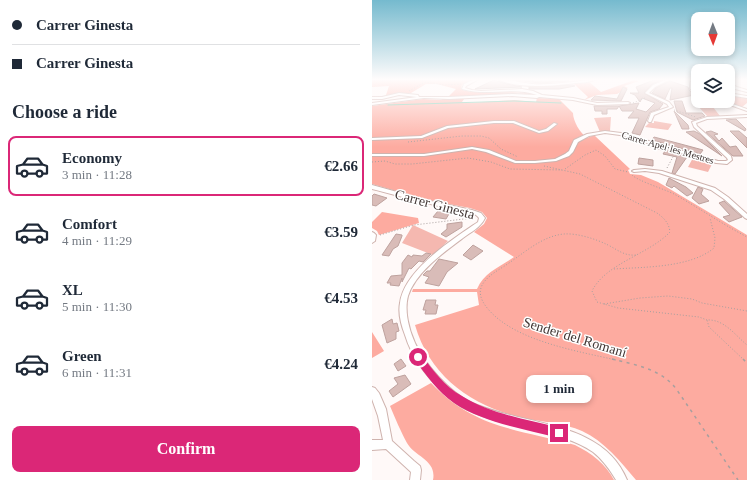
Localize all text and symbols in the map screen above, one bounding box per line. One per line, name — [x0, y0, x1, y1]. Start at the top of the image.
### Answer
north arrow — [691, 12, 735, 56]
map controls — [691, 12, 735, 108]
text: Carrer Ginesta — [36, 17, 133, 33]
text: Carrer Ginesta — [36, 55, 133, 71]
button: layers — [691, 64, 735, 108]
text: Choose a ride — [12, 102, 117, 122]
street label: Carrer Apel·les Mestres — [620, 129, 715, 166]
icon: car — [14, 148, 50, 184]
text: Economy — [62, 150, 122, 166]
text: €2.66 — [324, 158, 358, 174]
text: 3 min · 11:28 — [62, 167, 132, 182]
street label: Carrer Ginesta — [393, 187, 477, 223]
icon: car — [14, 214, 50, 250]
text: Comfort — [62, 216, 117, 232]
text: €3.59 — [324, 224, 358, 240]
text: 4 min · 11:29 — [62, 233, 132, 248]
icon: car — [14, 280, 50, 316]
text: XL — [62, 282, 83, 298]
text: €4.53 — [324, 290, 358, 306]
text: 5 min · 11:30 — [62, 299, 132, 314]
street label: Sender del Romaní — [521, 315, 628, 360]
icon: car — [14, 346, 50, 382]
text: Green — [62, 348, 102, 364]
route start — [409, 348, 427, 366]
text: €4.24 — [324, 356, 358, 372]
text: 6 min · 11:31 — [62, 365, 132, 380]
callout: 1 min — [526, 375, 592, 403]
text: 1 min — [543, 381, 575, 396]
route end — [550, 424, 568, 442]
button: Confirm — [12, 426, 360, 472]

